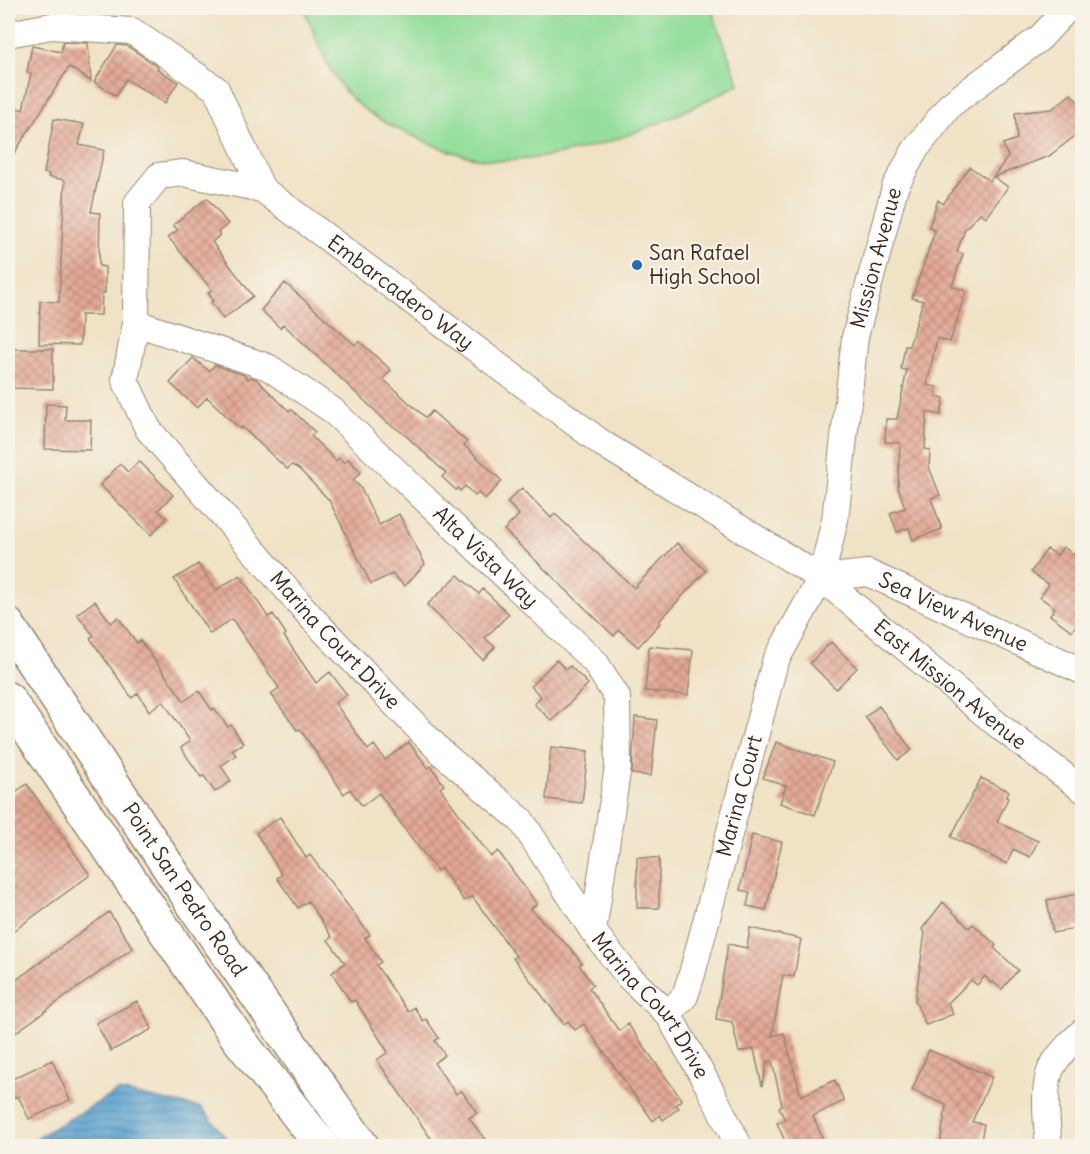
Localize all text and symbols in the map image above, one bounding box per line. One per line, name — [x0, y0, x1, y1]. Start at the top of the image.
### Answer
street label: Mission Avenue — [844, 184, 907, 331]
street label: Embarcadero Way — [322, 229, 479, 356]
place label: San Rafael High School — [649, 239, 760, 290]
marker: San Rafael High School — [630, 258, 644, 272]
street label: Alta Vista Way — [428, 500, 544, 614]
street label: Marina Court Drive — [264, 565, 406, 715]
street label: Sea View Avenue — [875, 566, 1032, 657]
street label: East Mission Avenue — [868, 613, 1032, 755]
street label: Marina Court — [710, 732, 768, 860]
street label: Point San Pedro Road — [117, 797, 253, 981]
street label: Marina Court Drive — [586, 926, 715, 1083]

